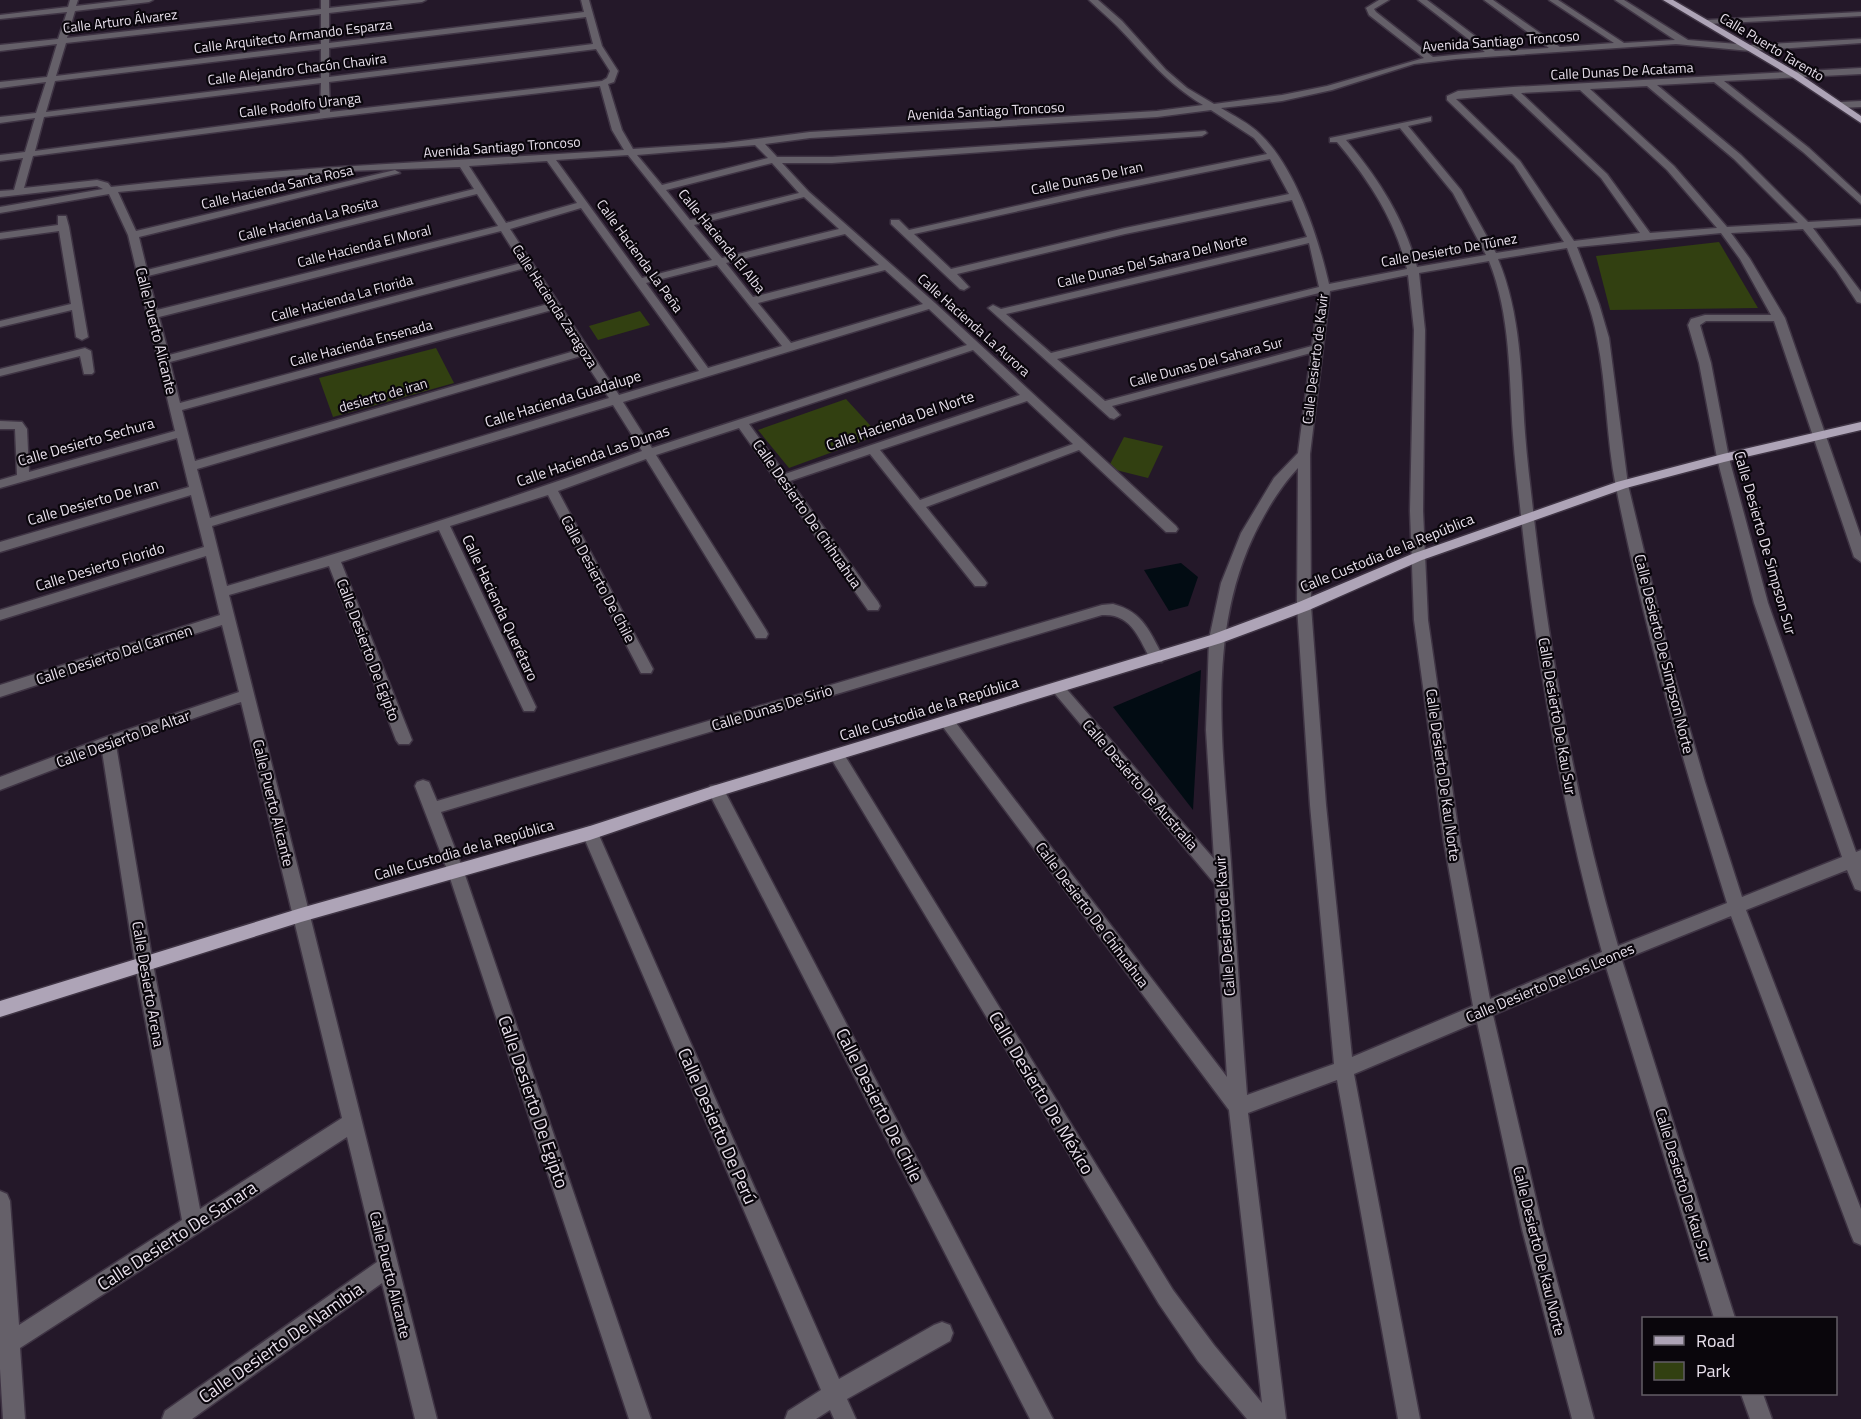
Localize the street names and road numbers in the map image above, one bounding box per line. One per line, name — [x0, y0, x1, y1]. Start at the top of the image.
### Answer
street label: Calle Arturo Álvarez — [61, 3, 178, 38]
street label: Calle Puerto Tarento — [1716, 7, 1829, 86]
street label: Calle Arquitecto Armando Esparza — [193, 13, 393, 58]
street label: Avenida Santiago Troncoso — [1422, 25, 1580, 56]
street label: Calle Alejandro Chacón Chavira — [206, 47, 388, 90]
street label: Calle Dunas De Acatama — [1550, 56, 1694, 85]
street label: Calle Rodolfo Uranga — [238, 87, 362, 122]
street label: Avenida Santiago Troncoso — [907, 96, 1065, 125]
street label: Avenida Santiago Troncoso — [423, 131, 581, 162]
street label: Calle Dunas De Iran — [1029, 155, 1145, 200]
street label: Calle Hacienda Santa Rosa — [199, 159, 355, 214]
street label: Calle Hacienda El Alba — [674, 184, 771, 297]
street label: Calle Hacienda La Rosita — [236, 191, 380, 246]
street label: Calle Hacienda La Peña — [592, 195, 689, 317]
street label: Calle Hacienda El Moral — [295, 219, 433, 272]
street label: Calle Desierto De Túnez — [1379, 227, 1519, 272]
street label: Calle Dunas Del Sahara Del Norte — [1055, 228, 1249, 293]
street label: Calle Hacienda Zaragoza — [508, 240, 603, 372]
street label: Calle Puerto Alicante — [130, 265, 183, 397]
street label: Calle Hacienda La Florida — [269, 268, 415, 327]
street label: Calle Hacienda La Aurora — [913, 268, 1035, 381]
street label: Calle Desierto de Kavir — [1296, 292, 1333, 425]
street label: Calle Hacienda Ensenada — [287, 313, 434, 372]
street label: Calle Dunas Del Sahara Sur — [1127, 331, 1285, 392]
street label: Calle Hacienda Guadalupe — [482, 364, 644, 433]
street label: desierto de iran — [336, 372, 430, 417]
street label: Calle Hacienda Del Norte — [823, 384, 977, 457]
street label: Calle Desierto Sechura — [15, 411, 157, 472]
street label: Calle Hacienda Las Dunas — [513, 419, 672, 493]
street label: Calle Desierto De Chihuahua — [747, 434, 868, 593]
street label: Calle Desierto De Simpson Sur — [1728, 448, 1803, 637]
street label: Calle Desierto De Iran — [25, 472, 161, 531]
street label: Calle Custodia de la República — [1296, 507, 1478, 598]
street label: Calle Desierto De Chile — [555, 511, 642, 647]
street label: Calle Hacienda Querétaro — [456, 531, 545, 685]
street label: Calle Desierto Florido — [32, 536, 167, 597]
street label: Calle Desierto De Simpson Norte — [1629, 552, 1700, 756]
street label: Calle Desierto De Egipto — [331, 575, 406, 724]
street label: Calle Desierto Del Carmen — [33, 618, 195, 691]
street label: Calle Desierto De Kau Sur — [1532, 635, 1583, 796]
street label: Calle Custodia de la República — [837, 670, 1022, 747]
street label: Calle Dunas De Sirio — [709, 678, 835, 737]
street label: Calle Desierto De Kau Norte — [1420, 687, 1467, 863]
street label: Calle Desierto De Altar — [53, 704, 193, 773]
street label: Calle Desierto De Australia — [1077, 714, 1204, 856]
street label: Calle Puerto Alicante — [247, 737, 300, 869]
street label: Calle Custodia de la República — [371, 813, 557, 886]
street label: Calle Desierto De Chihuahua — [1030, 837, 1155, 993]
street label: Calle Desierto de Kavir — [1208, 855, 1241, 997]
street label: Calle Desierto Arena — [126, 919, 171, 1049]
street label: Calle Desierto De Los Leones — [1462, 937, 1638, 1029]
street label: Calle Desierto De México — [982, 1006, 1101, 1180]
street label: Calle Desierto De Egipto — [491, 1012, 576, 1192]
street label: Calle Desierto De Chile — [829, 1023, 930, 1186]
street label: Calle Desierto De Perú — [671, 1043, 764, 1208]
street label: Calle Desierto De Kau Sur — [1649, 1105, 1718, 1264]
street label: Calle Desierto De Kau Norte — [1507, 1164, 1572, 1338]
street label: Calle Desierto De Sanara — [92, 1174, 262, 1297]
street label: Calle Puerto Alicante — [364, 1209, 417, 1341]
street label: Calle Desierto De Namibia — [193, 1275, 369, 1410]

